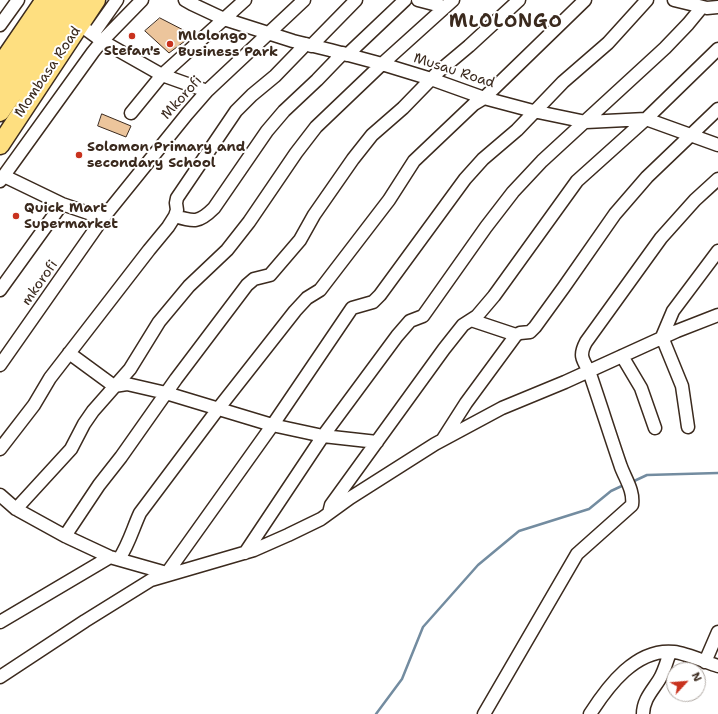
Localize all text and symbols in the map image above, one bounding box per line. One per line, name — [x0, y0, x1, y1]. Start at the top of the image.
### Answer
district label: MLOLONGO — [449, 11, 563, 33]
street label: Mombasa Road — [11, 23, 85, 121]
place label: Mlolongo Business Park — [178, 28, 278, 60]
marker: Stefan's — [127, 31, 137, 41]
marker: Mlolongo Business Park — [165, 39, 175, 49]
place label: Stefan's — [104, 43, 160, 59]
street label: Musau Road — [411, 50, 497, 92]
street label: Mkorofi — [158, 73, 206, 123]
place label: Solomon Primary and secondary School — [87, 139, 245, 172]
marker: Solomon Primary and secondary School — [74, 150, 84, 160]
place label: Quick Mart Supermarket — [24, 200, 118, 232]
marker: Quick Mart Supermarket — [11, 211, 21, 221]
street label: mkorofi — [18, 257, 62, 309]
north arrow — [666, 662, 706, 702]
text: N — [688, 670, 705, 684]

